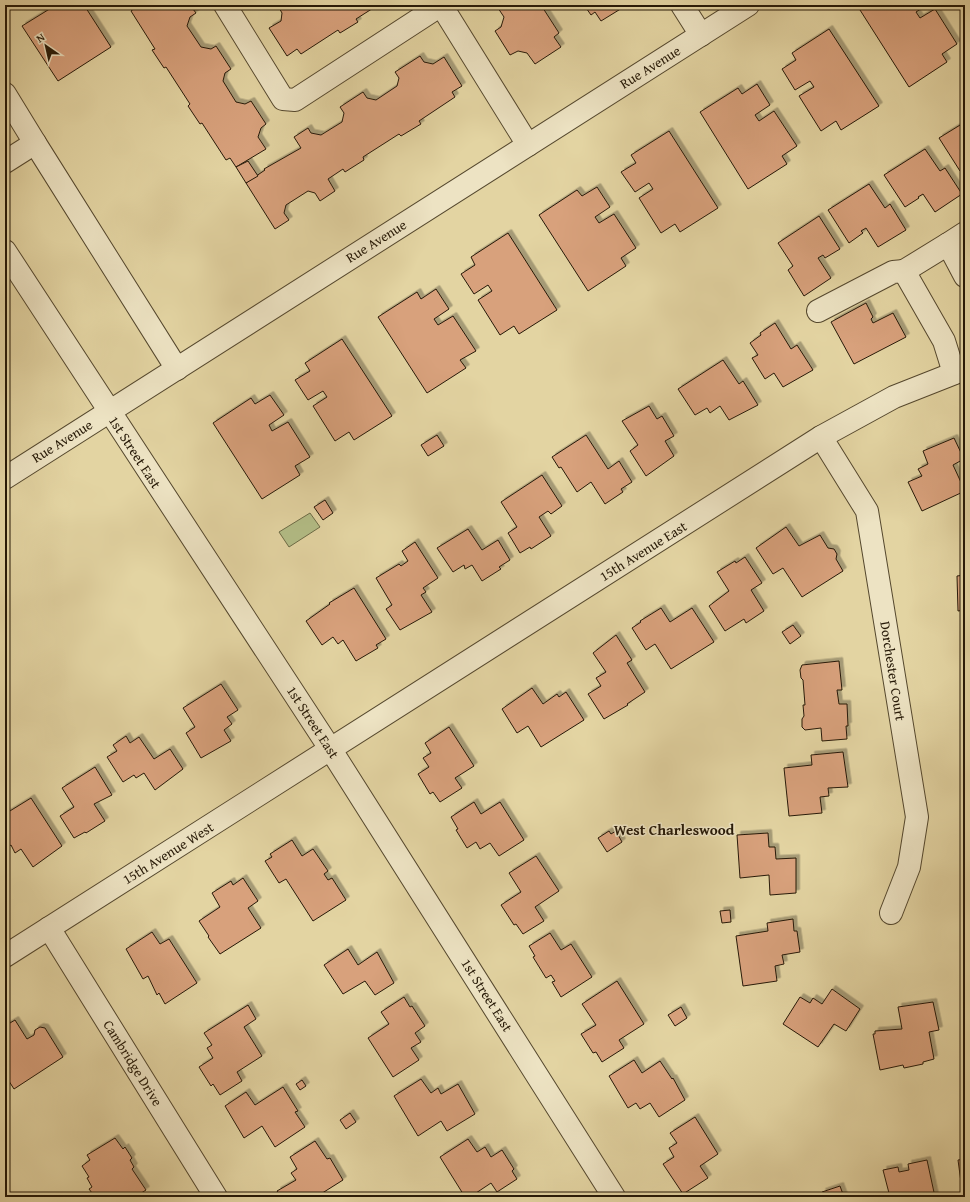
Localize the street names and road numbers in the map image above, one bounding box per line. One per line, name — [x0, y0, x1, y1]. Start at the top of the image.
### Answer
street label: Rue Avenue — [616, 40, 685, 94]
street label: Rue Avenue — [342, 214, 411, 268]
street label: 1st Street East — [104, 412, 166, 492]
street label: Rue Avenue — [28, 414, 97, 468]
street label: 15th Avenue East — [595, 516, 691, 586]
street label: Dorchester Court — [875, 620, 911, 722]
street label: 1st Street East — [282, 682, 344, 762]
street label: 15th Avenue West — [119, 817, 217, 889]
street label: 1st Street East — [457, 954, 518, 1036]
street label: Cambridge Drive — [99, 1016, 168, 1110]

